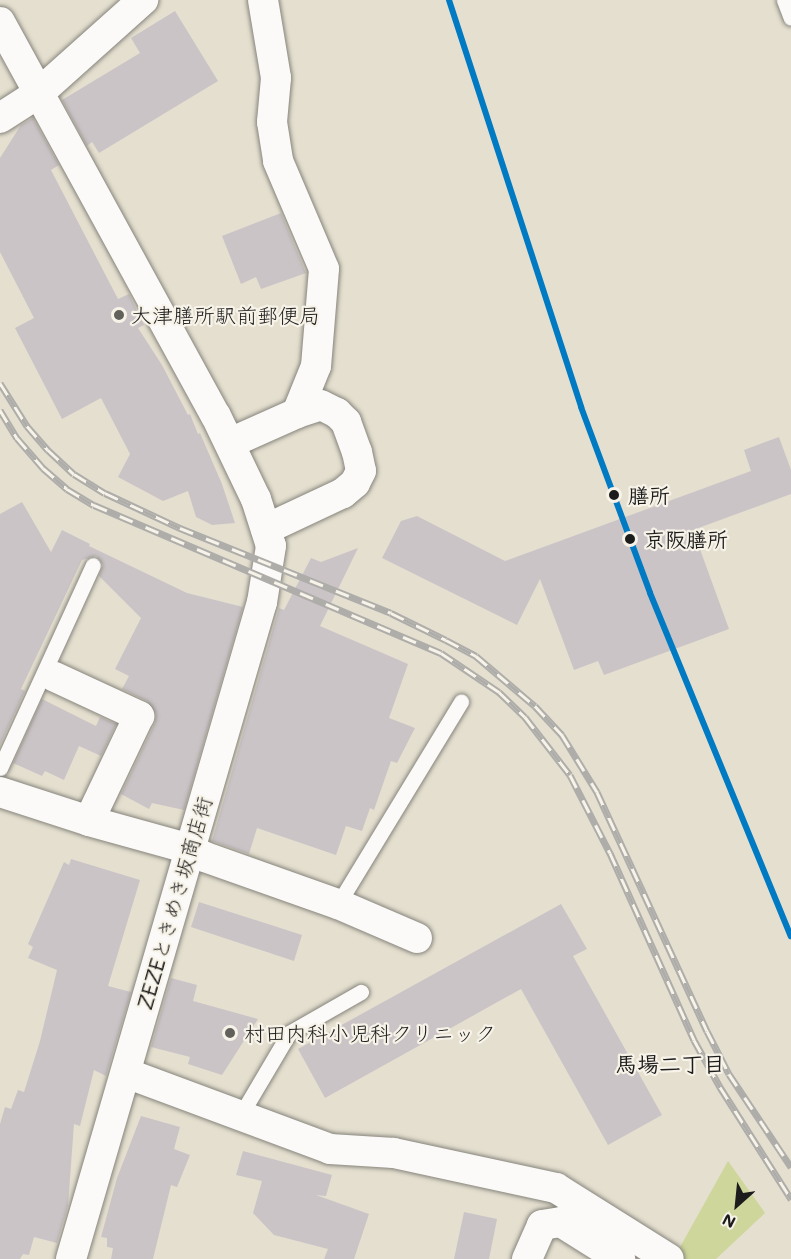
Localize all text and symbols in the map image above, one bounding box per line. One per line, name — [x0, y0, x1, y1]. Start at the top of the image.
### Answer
place label: 大津膳所駅前郵便局 — [131, 302, 320, 328]
marker: 大津膳所駅前郵便局 — [112, 308, 126, 322]
place label: 膳所 — [628, 482, 670, 508]
marker: 膳所 — [605, 486, 623, 504]
place label: 京阪膳所 — [644, 526, 728, 552]
marker: 京阪膳所 — [621, 530, 639, 548]
street label: ZEZEときめき坂商店街 — [132, 794, 216, 1012]
place label: 村田内科小児科クリニック — [244, 1020, 496, 1046]
marker: 村田内科小児科クリニック — [221, 1024, 239, 1042]
district label: 馬場二丁目 — [615, 1051, 725, 1077]
north arrow — [707, 1175, 767, 1235]
text: N — [718, 1209, 739, 1234]

